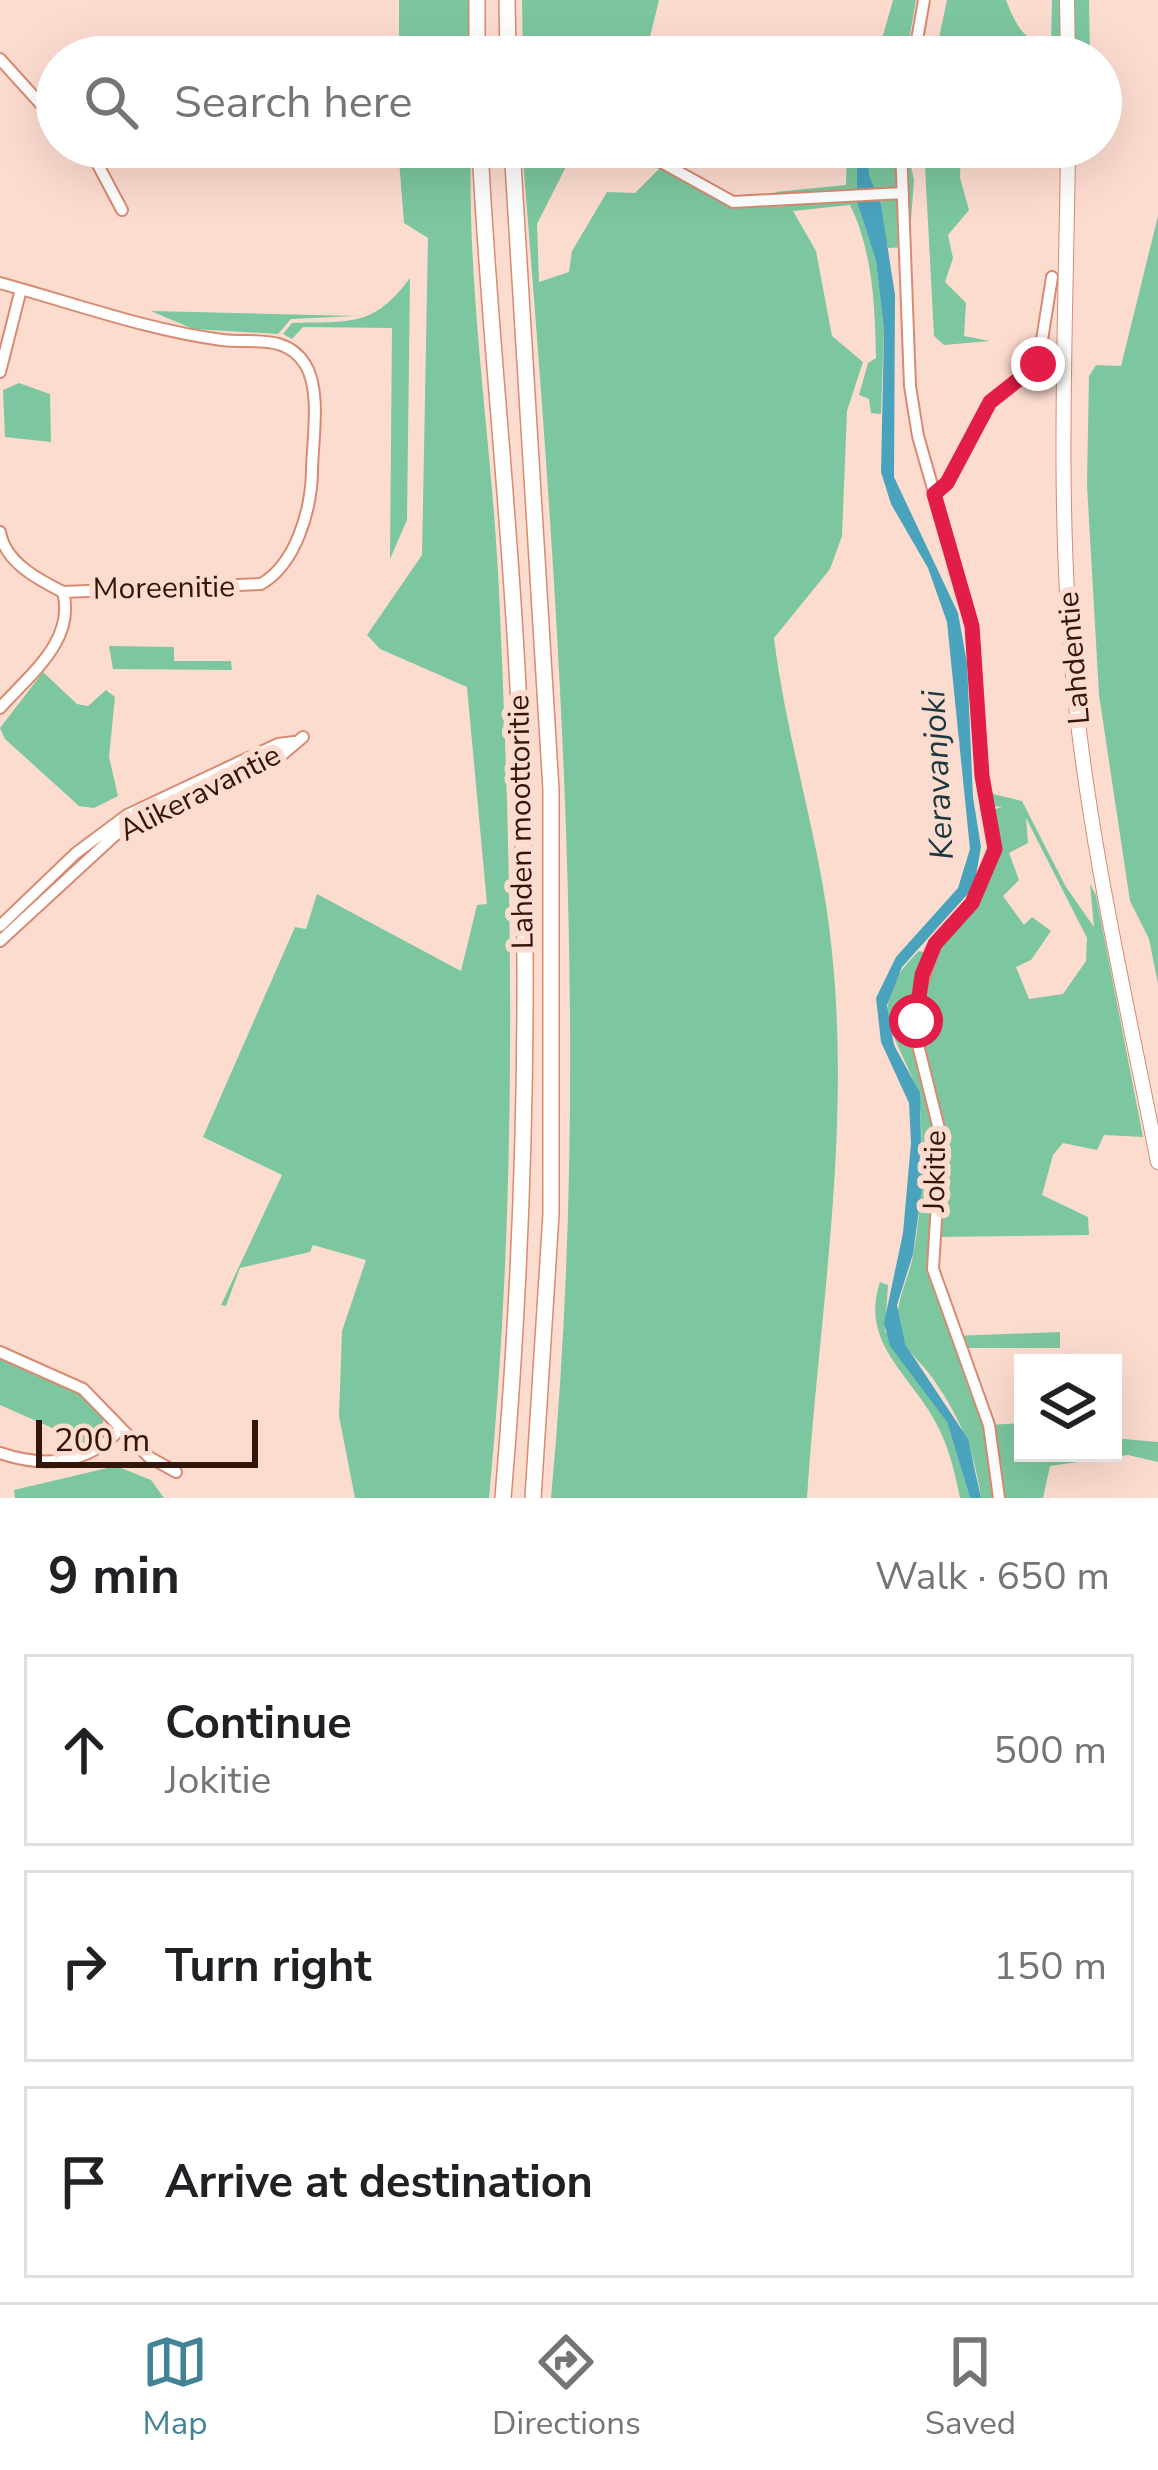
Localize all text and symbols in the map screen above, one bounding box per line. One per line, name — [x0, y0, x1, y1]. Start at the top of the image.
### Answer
search box — [36, 36, 1122, 168]
icon: search — [78, 69, 144, 135]
text: Search here — [174, 72, 413, 133]
route end — [1011, 337, 1065, 391]
street label: Moreenitie — [93, 566, 235, 610]
street label: Lahdentie — [1048, 590, 1100, 726]
water label: Keravanjoki — [911, 689, 965, 861]
street label: Lahden moottoritie — [498, 694, 544, 950]
street label: Alikeravantie — [112, 735, 288, 851]
route start — [889, 994, 943, 1048]
street label: Jokitie — [914, 1130, 956, 1213]
map controls — [1014, 1354, 1122, 1462]
button: layers — [1014, 1354, 1122, 1462]
scale bar — [36, 1414, 258, 1467]
text: 200 m — [54, 1418, 150, 1463]
text: 9 min — [48, 1541, 180, 1611]
text: Walk · 650 m — [875, 1550, 1110, 1603]
text: Continue — [165, 1693, 352, 1754]
icon: ahead — [51, 1717, 117, 1783]
text: 500 m — [993, 1724, 1107, 1777]
text: Jokitie — [165, 1754, 271, 1807]
icon: right — [51, 1933, 117, 1999]
text: Turn right — [165, 1936, 372, 1997]
text: 150 m — [993, 1940, 1107, 1993]
icon: arrive — [51, 2149, 117, 2215]
text: Arrive at destination — [165, 2152, 593, 2213]
tab: Map — [142, 2329, 208, 2446]
tab: Directions — [492, 2329, 641, 2446]
tab: Saved — [925, 2329, 1016, 2446]

